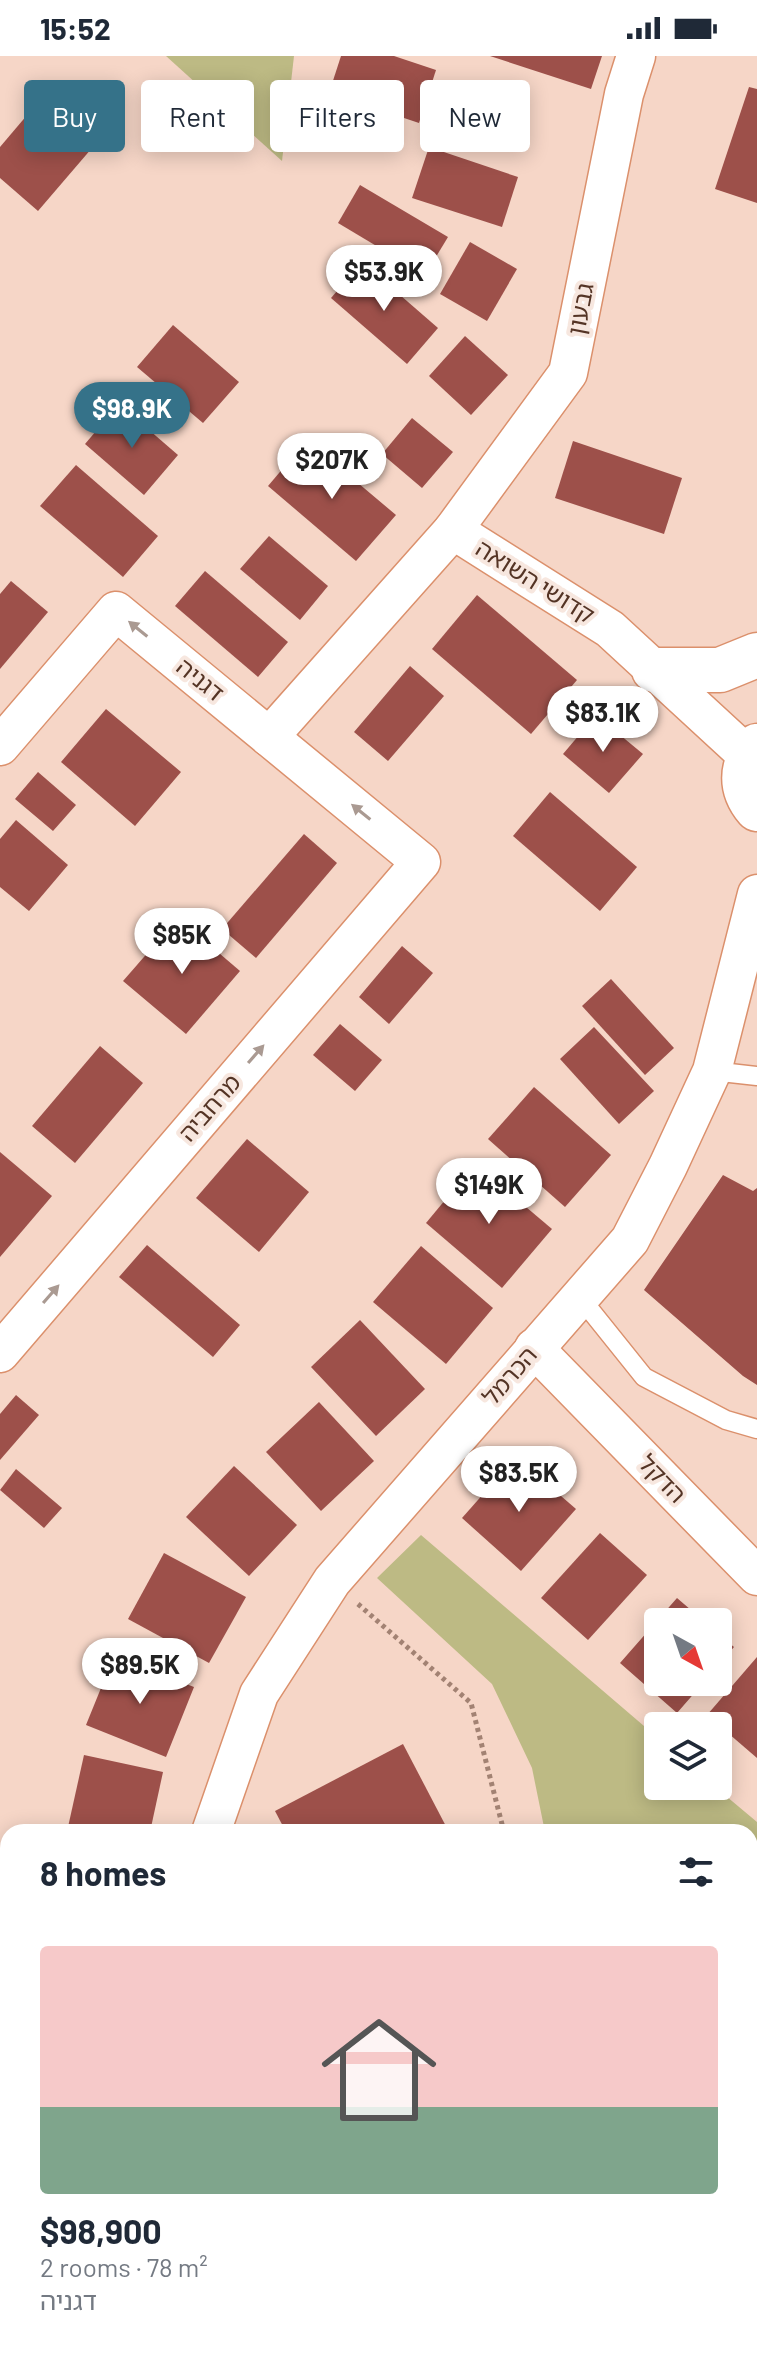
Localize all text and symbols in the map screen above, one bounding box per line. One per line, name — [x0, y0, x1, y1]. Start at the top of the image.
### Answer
text: 15:52 — [40, 10, 111, 46]
chip: Buy — [24, 80, 125, 152]
chip: Rent — [141, 80, 254, 152]
chip: Filters — [270, 80, 404, 152]
chip: New — [420, 80, 530, 152]
pin: $53.9K — [319, 245, 449, 313]
text: $53.9K — [344, 255, 424, 286]
street label: גבעון — [560, 280, 599, 337]
pin: $98.9K — [67, 382, 197, 450]
text: $98.9K — [92, 392, 172, 423]
pin: $207K — [276, 433, 388, 501]
text: $207K — [295, 443, 369, 474]
street label: קדושי השואה — [471, 533, 601, 629]
one-way arrow — [128, 621, 148, 638]
street label: דגניה — [171, 651, 230, 707]
pin: $83.1K — [538, 686, 668, 754]
text: $83.1K — [565, 696, 641, 727]
one-way arrow — [351, 804, 371, 821]
pin: $85K — [135, 908, 229, 976]
text: $85K — [152, 918, 212, 949]
one-way arrow — [247, 1044, 264, 1064]
street label: מרחביה — [172, 1067, 246, 1147]
pin: $149K — [433, 1158, 545, 1226]
text: $149K — [454, 1168, 524, 1199]
one-way arrow — [42, 1284, 59, 1304]
street label: הכרמל — [476, 1340, 542, 1410]
pin: $83.5K — [454, 1446, 584, 1514]
street label: הדקל — [633, 1448, 693, 1508]
text: $83.5K — [479, 1456, 559, 1487]
north arrow — [644, 1608, 732, 1696]
map controls — [644, 1608, 732, 1800]
pin: $89.5K — [75, 1638, 205, 1706]
text: $89.5K — [100, 1648, 180, 1679]
button: layers — [644, 1712, 732, 1800]
icon: filters — [674, 1850, 718, 1894]
text: 8 homes — [40, 1852, 166, 1893]
icon: home — [307, 1998, 451, 2142]
text: $98,900 — [40, 2210, 162, 2251]
text: 2 rooms · 78 m² — [40, 2251, 208, 2282]
text: דגניה — [40, 2284, 97, 2315]

